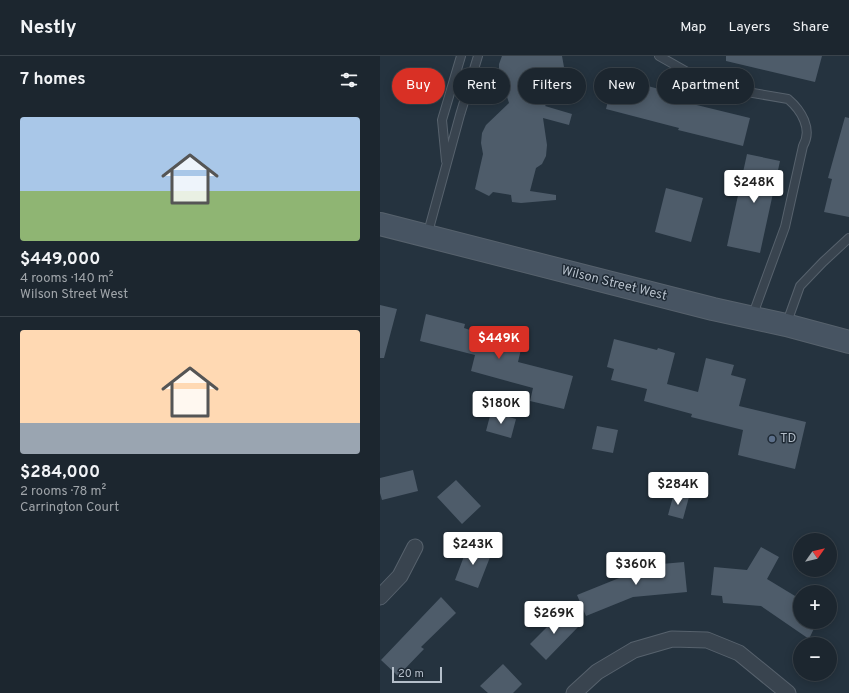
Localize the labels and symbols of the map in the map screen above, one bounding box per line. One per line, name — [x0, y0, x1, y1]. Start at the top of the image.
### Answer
pin: $248K — [726, 170, 782, 204]
street label: Wilson Street West — [560, 263, 668, 305]
pin: $449K — [471, 326, 527, 360]
pin: $180K — [473, 391, 529, 425]
place label: TD — [780, 431, 796, 447]
marker: TD — [767, 434, 777, 444]
pin: $284K — [650, 472, 706, 506]
pin: $243K — [445, 532, 501, 566]
north arrow — [793, 533, 837, 577]
pin: $360K — [608, 552, 664, 586]
pin: $269K — [526, 601, 582, 635]
scale bar — [392, 665, 442, 684]

